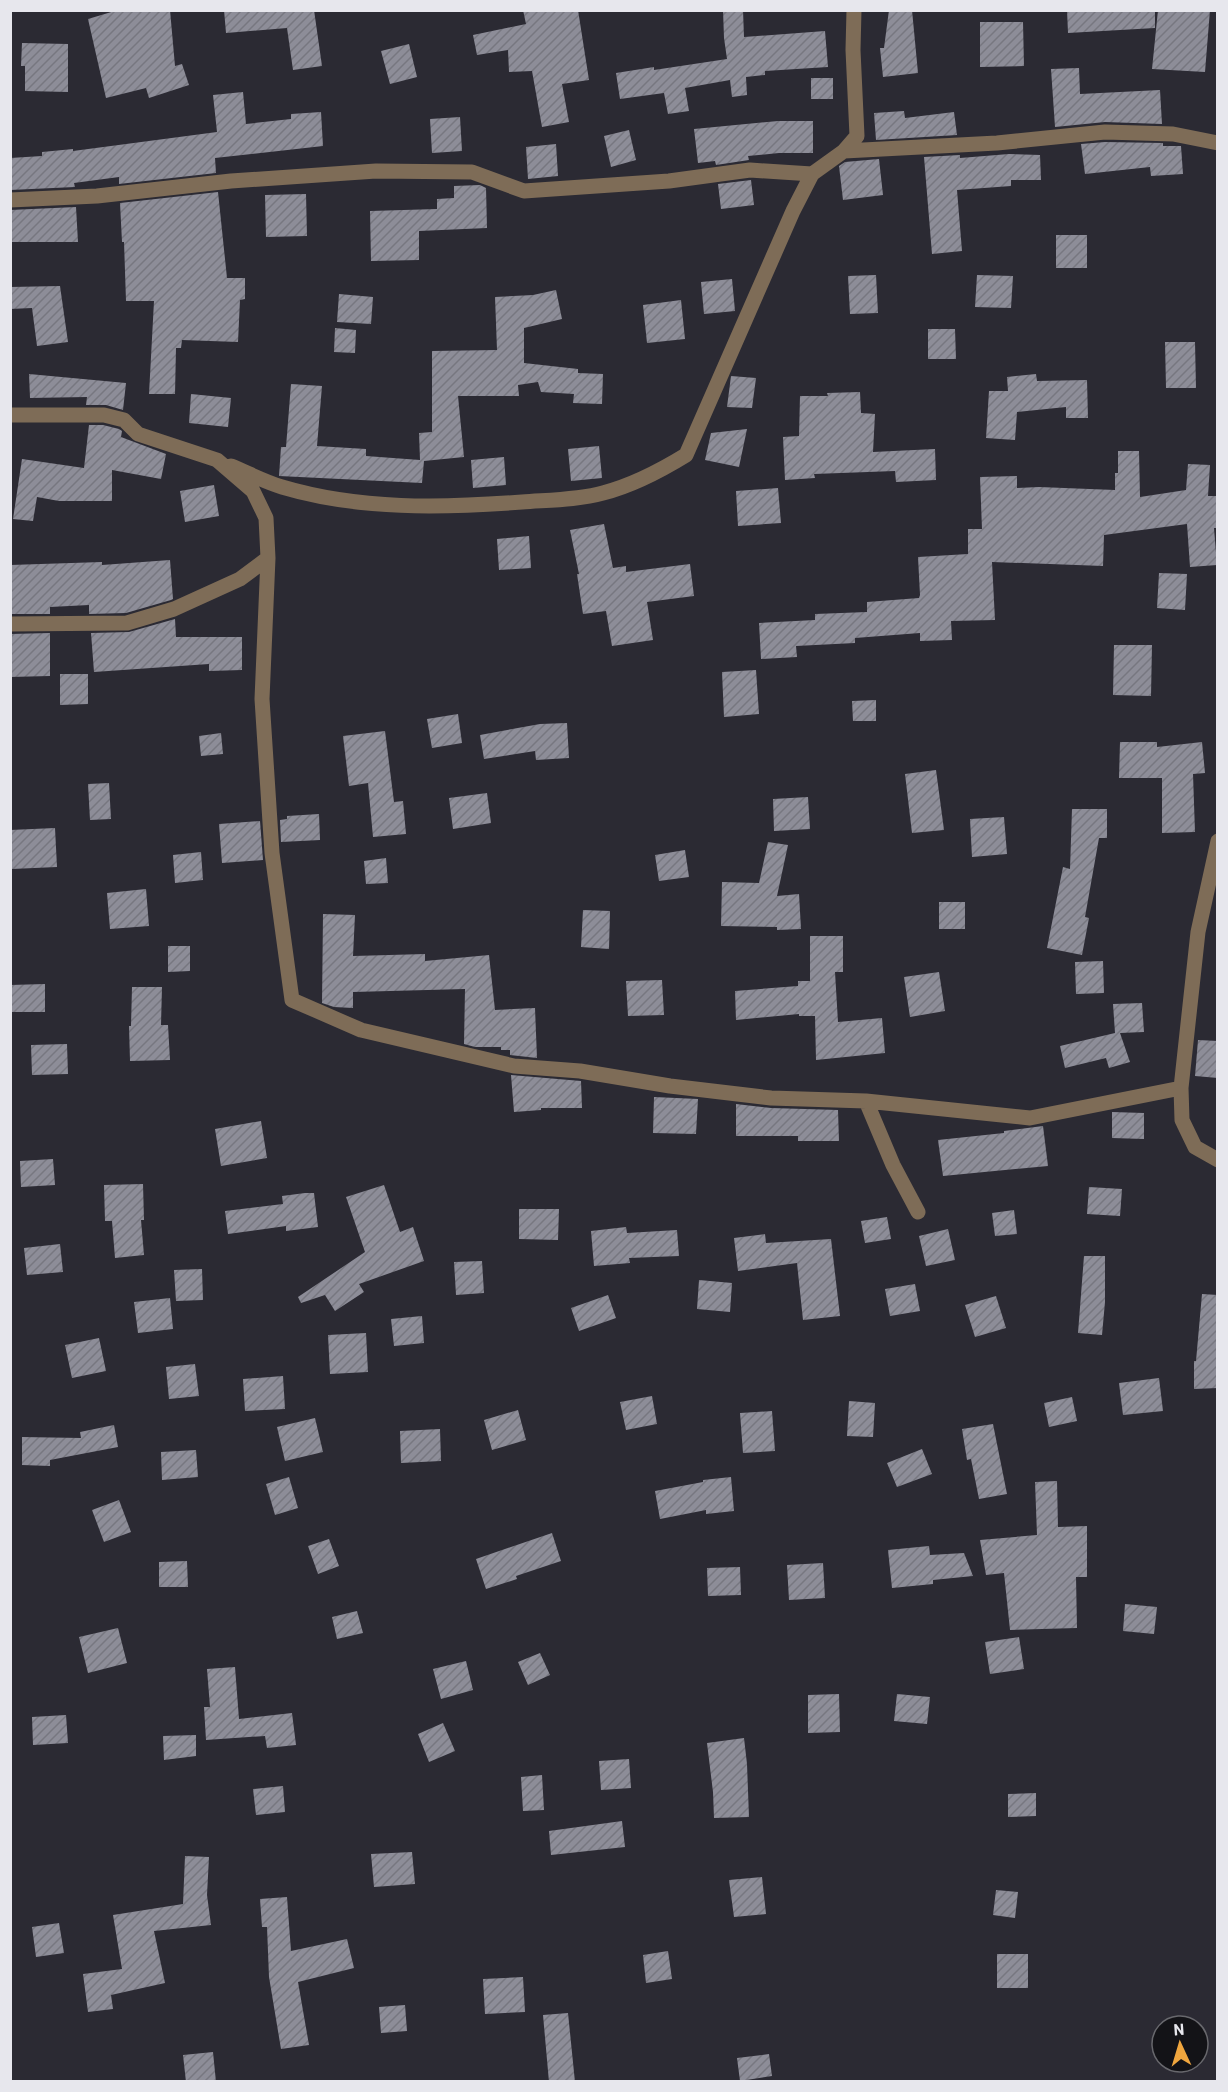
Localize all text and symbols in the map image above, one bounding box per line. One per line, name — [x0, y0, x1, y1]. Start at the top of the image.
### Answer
north arrow — [1150, 2014, 1210, 2074]
text: N — [1173, 2019, 1185, 2038]

